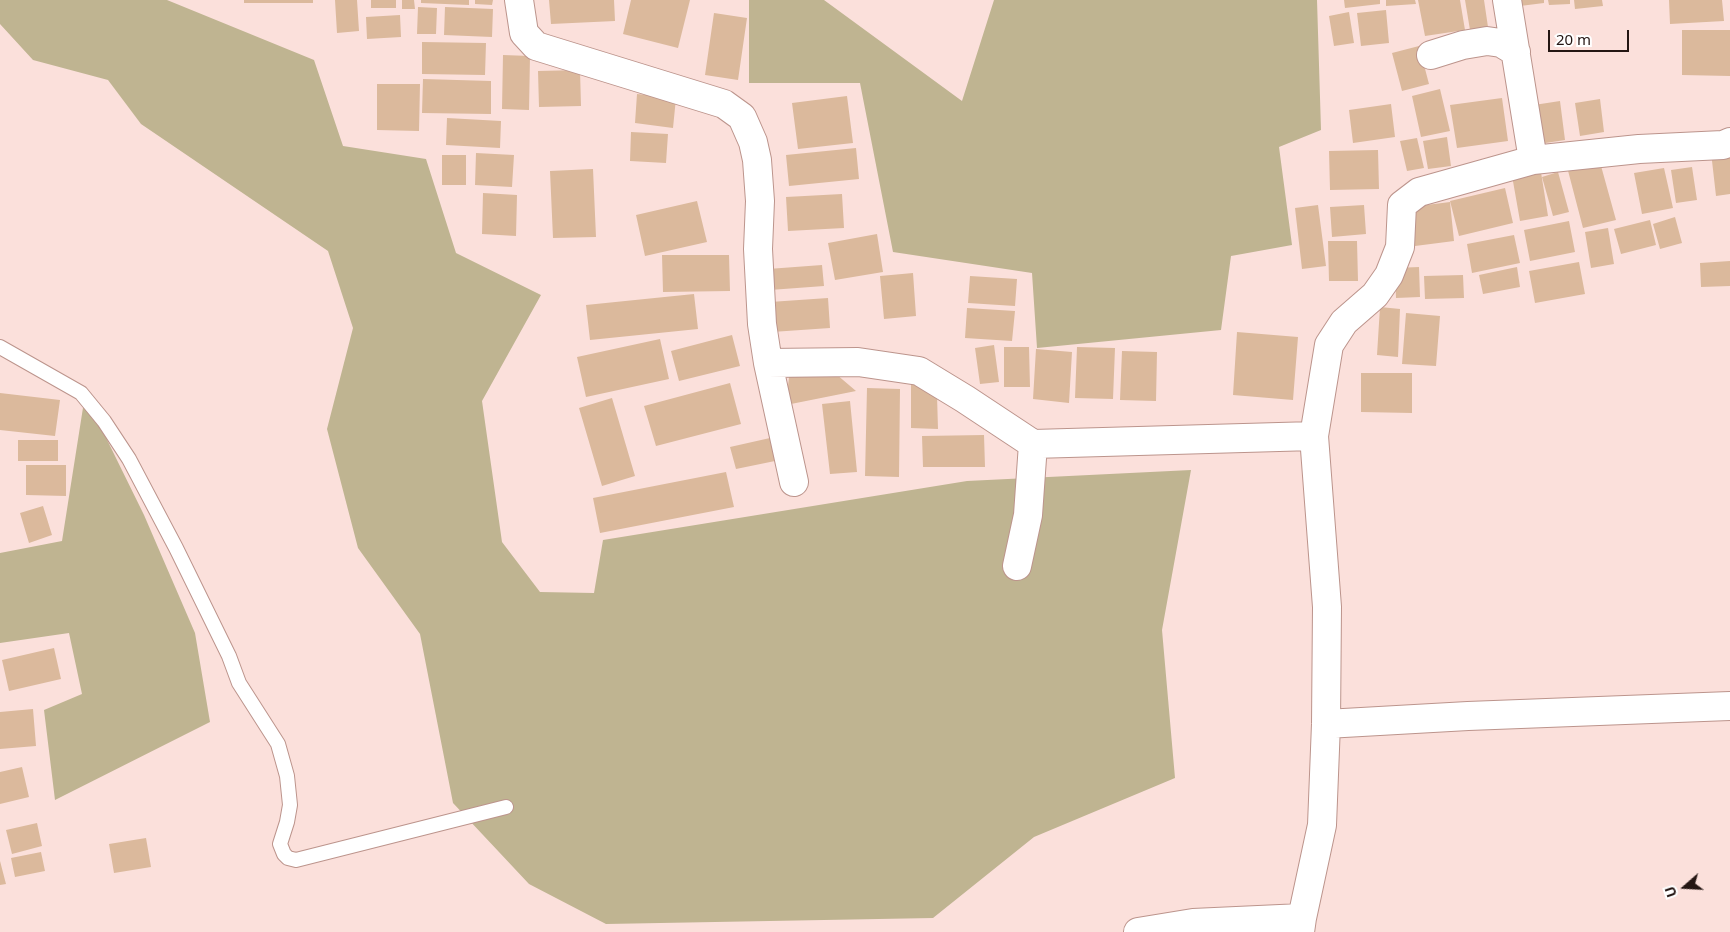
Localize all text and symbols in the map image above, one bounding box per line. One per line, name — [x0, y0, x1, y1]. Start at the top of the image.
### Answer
scale bar — [1550, 20, 1631, 52]
text: 20 m — [1556, 29, 1591, 49]
north arrow — [1660, 862, 1710, 912]
text: U — [1660, 884, 1681, 900]

